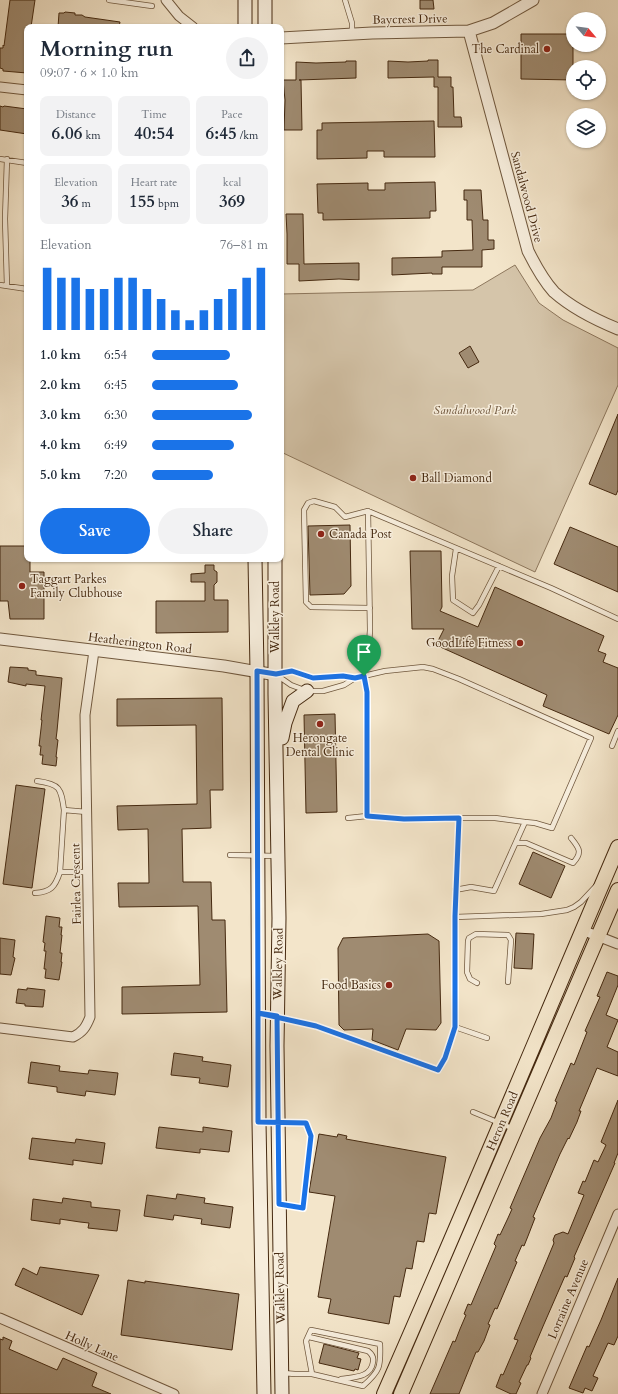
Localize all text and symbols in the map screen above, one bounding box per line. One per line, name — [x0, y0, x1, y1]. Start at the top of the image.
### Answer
street label: Baycrest Drive — [372, 10, 448, 28]
north arrow — [566, 12, 606, 52]
map controls — [566, 12, 606, 148]
text: Morning run — [40, 34, 173, 64]
button: share — [226, 37, 268, 79]
place label: The Cardinal — [471, 41, 539, 57]
marker: The Cardinal — [542, 44, 552, 54]
button: locate — [566, 60, 606, 100]
text: 09:07 · 6 × 1.0 km — [40, 64, 139, 82]
text: Distance — [56, 107, 96, 122]
text: Time — [141, 107, 167, 122]
text: Pace — [221, 107, 243, 122]
button: layers — [566, 108, 606, 148]
text: 6.06 — [51, 122, 82, 145]
text: 40:54 — [134, 122, 174, 145]
text: 6:45 — [206, 122, 237, 145]
text: km — [82, 128, 101, 143]
text: /km — [237, 128, 258, 143]
street label: Sandalwood Drive — [507, 150, 547, 244]
text: Elevation — [54, 175, 98, 190]
text: Heart rate — [131, 175, 177, 190]
text: kcal — [223, 175, 241, 190]
text: 36 — [61, 190, 79, 213]
text: 155 — [129, 190, 155, 213]
text: 369 — [219, 190, 245, 213]
text: m — [79, 196, 91, 211]
text: bpm — [155, 196, 179, 211]
text: Elevation — [40, 236, 92, 254]
text: 76–81 m — [220, 236, 268, 254]
text: 1.0 km — [40, 346, 81, 364]
text: 6:54 — [104, 346, 127, 364]
text: 2.0 km — [40, 376, 81, 394]
text: 6:45 — [104, 376, 127, 394]
park label: Sandalwood Park — [434, 402, 516, 418]
text: 3.0 km — [40, 406, 81, 424]
text: 6:30 — [104, 406, 127, 424]
text: 4.0 km — [40, 436, 81, 454]
text: 6:49 — [104, 436, 127, 454]
text: 5.0 km — [40, 466, 81, 484]
text: 7:20 — [104, 466, 127, 484]
place label: Ball Diamond — [421, 470, 492, 486]
marker: Ball Diamond — [408, 473, 418, 483]
button: Save — [40, 508, 150, 554]
button: Share — [158, 508, 268, 554]
place label: Canada Post — [329, 526, 392, 542]
marker: Canada Post — [316, 529, 326, 539]
place label: Taggart Parkes Family Clubhouse — [30, 571, 123, 601]
street label: Walkley Road — [267, 580, 283, 654]
marker: Taggart Parkes Family Clubhouse — [17, 581, 27, 591]
street label: Heatherington Road — [87, 629, 193, 657]
pin — [347, 635, 381, 676]
place label: GoodLife Fitness — [426, 635, 512, 651]
marker: GoodLife Fitness — [515, 638, 525, 648]
icon: arrive — [353, 641, 375, 663]
marker: Herongate Dental Clinic — [315, 719, 325, 729]
place label: Herongate Dental Clinic — [286, 730, 355, 760]
street label: Fairlea Crescent — [67, 843, 85, 925]
street label: Walkley Road — [269, 927, 287, 1001]
place label: Food Basics — [321, 977, 381, 993]
marker: Food Basics — [384, 980, 394, 990]
street label: Heron Road — [482, 1088, 522, 1153]
street label: Walkley Road — [271, 1251, 289, 1325]
street label: Lorraine Avenue — [544, 1257, 592, 1341]
street label: Holly Lane — [63, 1327, 121, 1365]

